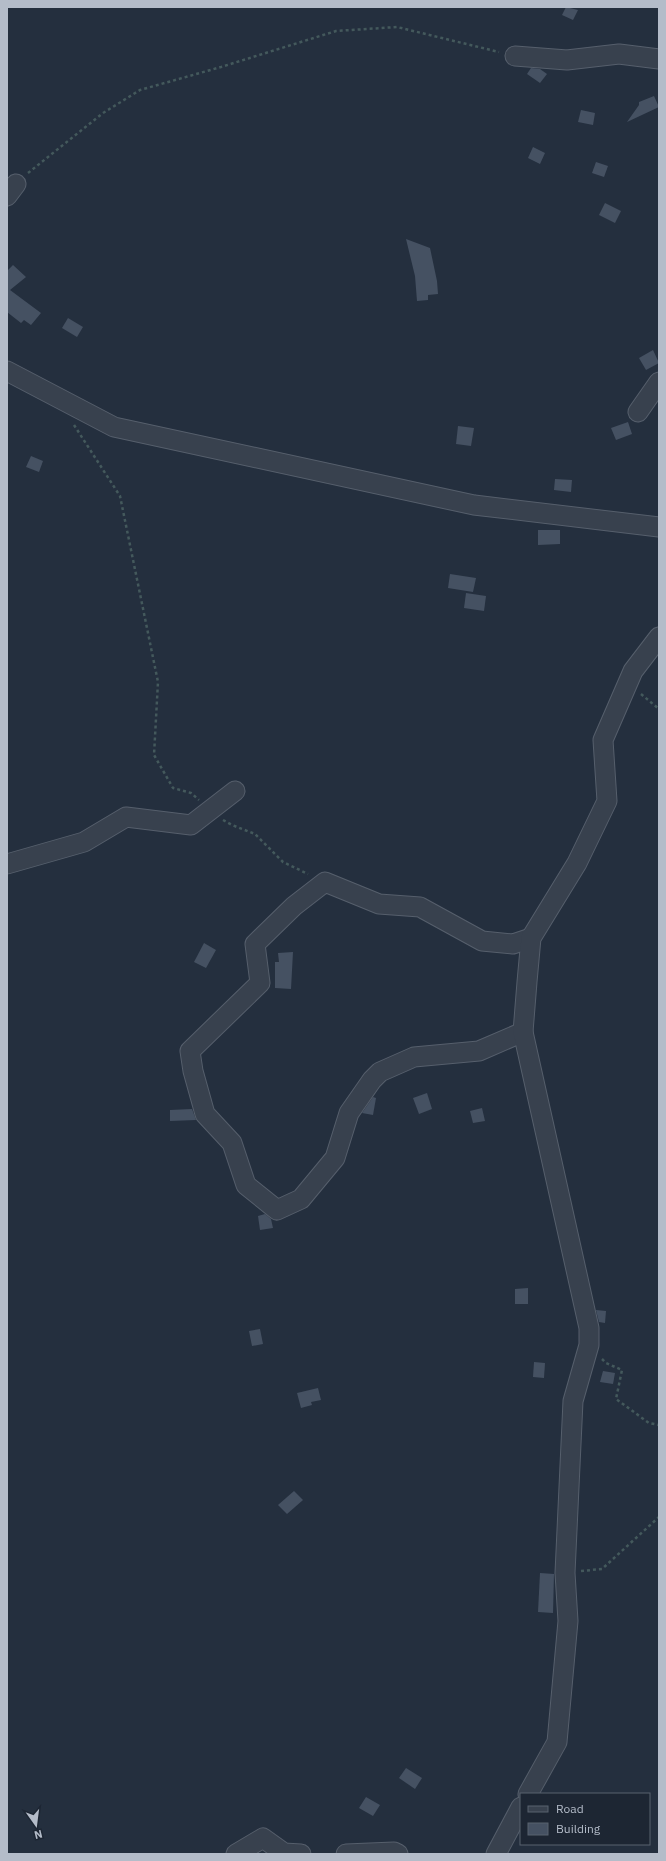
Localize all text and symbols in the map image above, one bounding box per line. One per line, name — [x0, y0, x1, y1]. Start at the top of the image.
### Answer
legend — [520, 1793, 650, 1845]
text: Road — [556, 1801, 584, 1816]
north arrow — [16, 1805, 56, 1845]
text: Building — [556, 1821, 601, 1836]
text: N — [33, 1827, 44, 1842]

